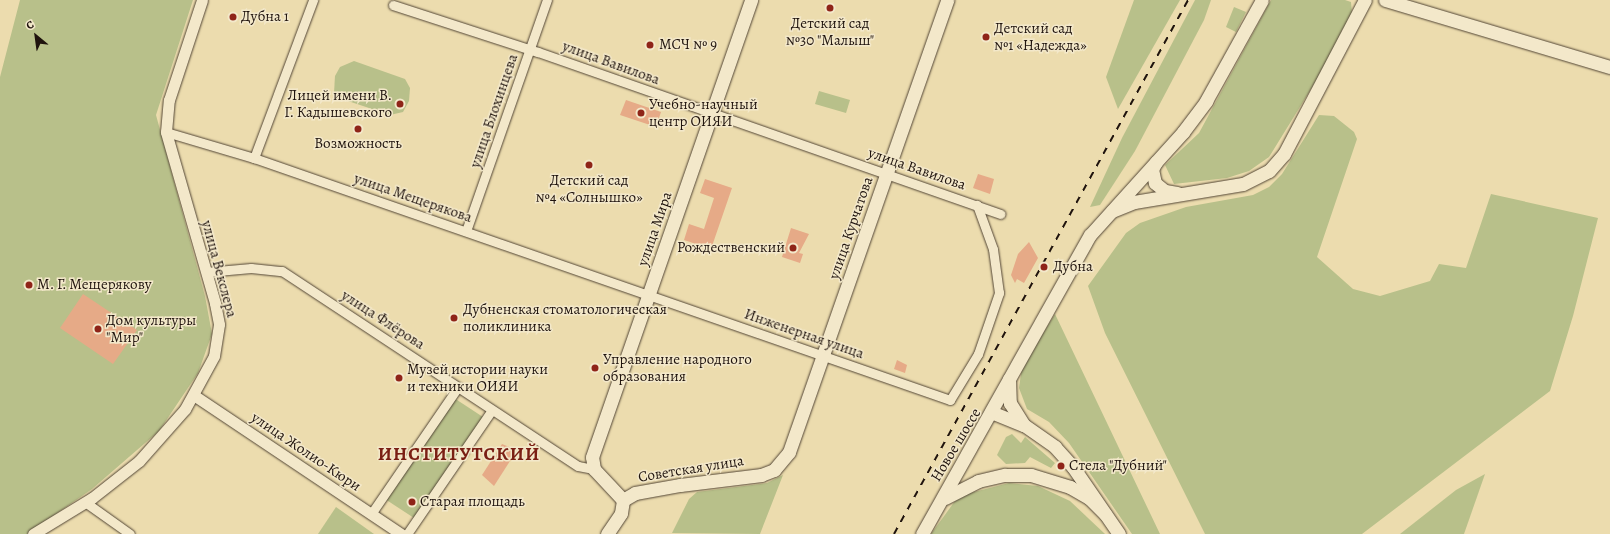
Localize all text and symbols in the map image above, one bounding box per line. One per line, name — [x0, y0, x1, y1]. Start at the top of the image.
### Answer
marker: Детский сад №30 "Малыш" — [825, 3, 835, 13]
place label: Дубна 1 — [241, 8, 289, 26]
marker: Дубна 1 — [228, 12, 238, 22]
place label: Детский сад №30 "Малыш" — [786, 14, 874, 49]
north arrow — [16, 16, 56, 56]
text: С — [23, 17, 37, 33]
place label: Детский сад №1 «Надежда» — [994, 19, 1087, 54]
marker: Детский сад №1 «Надежда» — [981, 32, 991, 42]
place label: МСЧ № 9 — [659, 36, 717, 54]
street label: улица Вавилова — [560, 37, 662, 89]
marker: МСЧ № 9 — [644, 39, 656, 51]
street label: улица Блохинцева — [466, 52, 522, 170]
place label: Лицей имени В. Г. Кадышевского — [284, 86, 392, 121]
place label: Учебно-научный центр ОИЯИ — [649, 95, 758, 130]
marker: Лицей имени В. Г. Кадышевского — [395, 99, 405, 109]
marker: Учебно-научный центр ОИЯИ — [636, 108, 646, 118]
marker: Возможность — [353, 124, 363, 134]
place label: Возможность — [314, 135, 402, 153]
street label: улица Вавилова — [866, 144, 968, 194]
marker: Детский сад №4 «Солнышко» — [584, 160, 594, 170]
street label: улица Мещерякова — [352, 169, 474, 227]
place label: Детский сад №4 «Солнышко» — [535, 171, 643, 206]
street label: улица Курчатова — [825, 174, 877, 282]
street label: улица Мира — [634, 189, 676, 269]
street label: улица Векслера — [197, 218, 241, 320]
place label: Рождественский — [677, 239, 785, 257]
marker: Рождественский — [788, 243, 798, 253]
place label: Дубна — [1053, 258, 1093, 276]
marker: Дубна — [1038, 261, 1050, 273]
place label: М. Г. Мещерякову — [37, 276, 152, 294]
marker: М. Г. Мещерякову — [24, 280, 34, 290]
street label: улица Флёрова — [338, 286, 428, 354]
place label: Дубненская стоматологическая поликлиника — [463, 300, 667, 335]
street label: Инженерная улица — [742, 305, 866, 363]
place label: Дом культуры "Мир" — [106, 311, 196, 346]
marker: Дубненская стоматологическая поликлиника — [448, 312, 460, 324]
marker: Дом культуры "Мир" — [93, 324, 103, 334]
place label: Управление народного образования — [603, 350, 752, 385]
place label: Музей истории науки и техники ОИЯИ — [407, 360, 548, 395]
marker: Управление народного образования — [590, 363, 600, 373]
marker: Музей истории науки и техники ОИЯИ — [394, 373, 404, 383]
street label: Новое шоссе — [927, 405, 985, 485]
street label: улица Жолио-Кюри — [248, 409, 364, 495]
district label: ИНСТИТУТСКИЙ — [378, 444, 540, 466]
street label: Советская улица — [637, 452, 745, 486]
place label: Стела "Дубний" — [1069, 457, 1167, 475]
marker: Стела "Дубний" — [1056, 461, 1066, 471]
place label: Старая площадь — [420, 493, 525, 511]
marker: Старая площадь — [407, 497, 417, 507]

